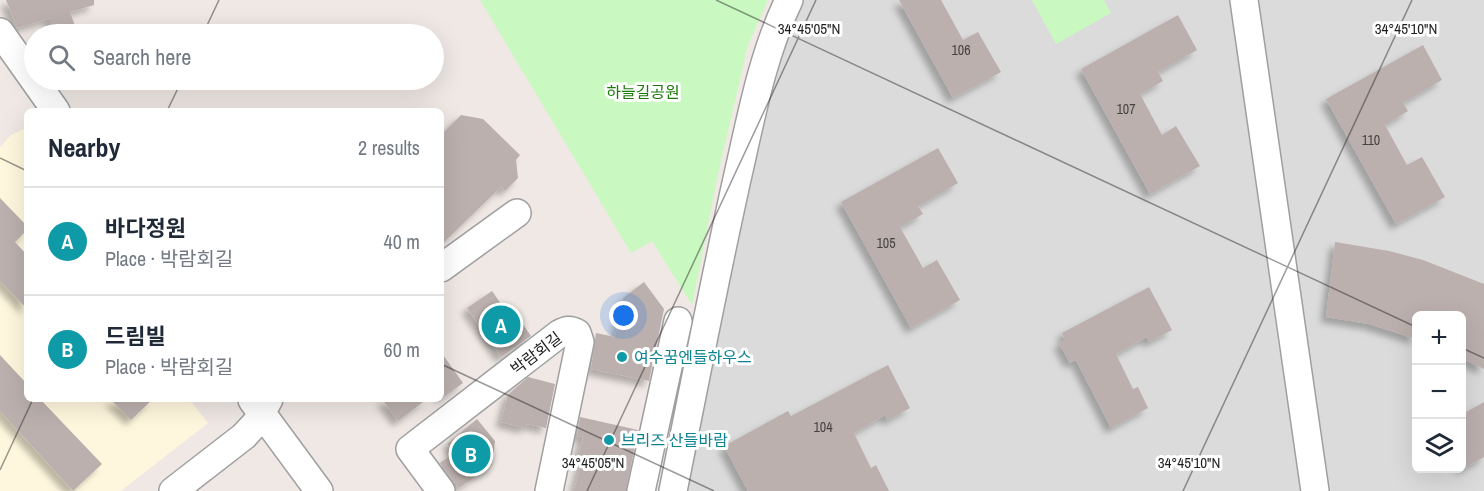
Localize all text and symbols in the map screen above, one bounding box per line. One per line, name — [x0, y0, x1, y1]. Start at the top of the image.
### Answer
text: 34°45'05"N — [778, 18, 840, 39]
text: 34°45'10"N — [1375, 18, 1437, 39]
search box — [24, 24, 444, 90]
icon: search — [45, 41, 78, 74]
house number: 106 — [951, 41, 971, 59]
text: Search here — [93, 42, 191, 72]
park label: 하늘길공원 — [606, 81, 680, 103]
house number: 107 — [1116, 100, 1136, 118]
text: Nearby — [48, 130, 120, 165]
house number: 110 — [1362, 131, 1380, 149]
text: 2 results — [358, 134, 420, 161]
text: 바다정원 — [105, 213, 186, 243]
text: A — [62, 228, 73, 255]
text: 40 m — [384, 228, 420, 255]
house number: 105 — [876, 234, 896, 252]
text: Place · 박람회길 — [105, 245, 233, 272]
your location — [609, 301, 638, 330]
pin: A — [482, 302, 520, 348]
map controls — [1412, 311, 1466, 473]
button: + — [1412, 311, 1466, 365]
text: 드림빌 — [105, 321, 166, 351]
street label: 박람회길 — [506, 326, 566, 380]
text: B — [62, 336, 73, 363]
text: 60 m — [384, 336, 420, 363]
place label: 여수꿈엔들하우스 — [634, 346, 752, 368]
marker: 여수꿈엔들하우스 — [615, 350, 629, 364]
text: Place · 박람회길 — [105, 353, 233, 380]
button: − — [1412, 365, 1466, 419]
house number: 104 — [813, 418, 833, 436]
button: layers — [1412, 419, 1466, 473]
place label: 브리즈 산들바람 — [621, 429, 728, 451]
pin: B — [452, 432, 490, 476]
marker: 브리즈 산들바람 — [602, 433, 616, 447]
text: 34°45'05"N — [562, 452, 624, 473]
text: 34°45'10"N — [1158, 452, 1220, 473]

